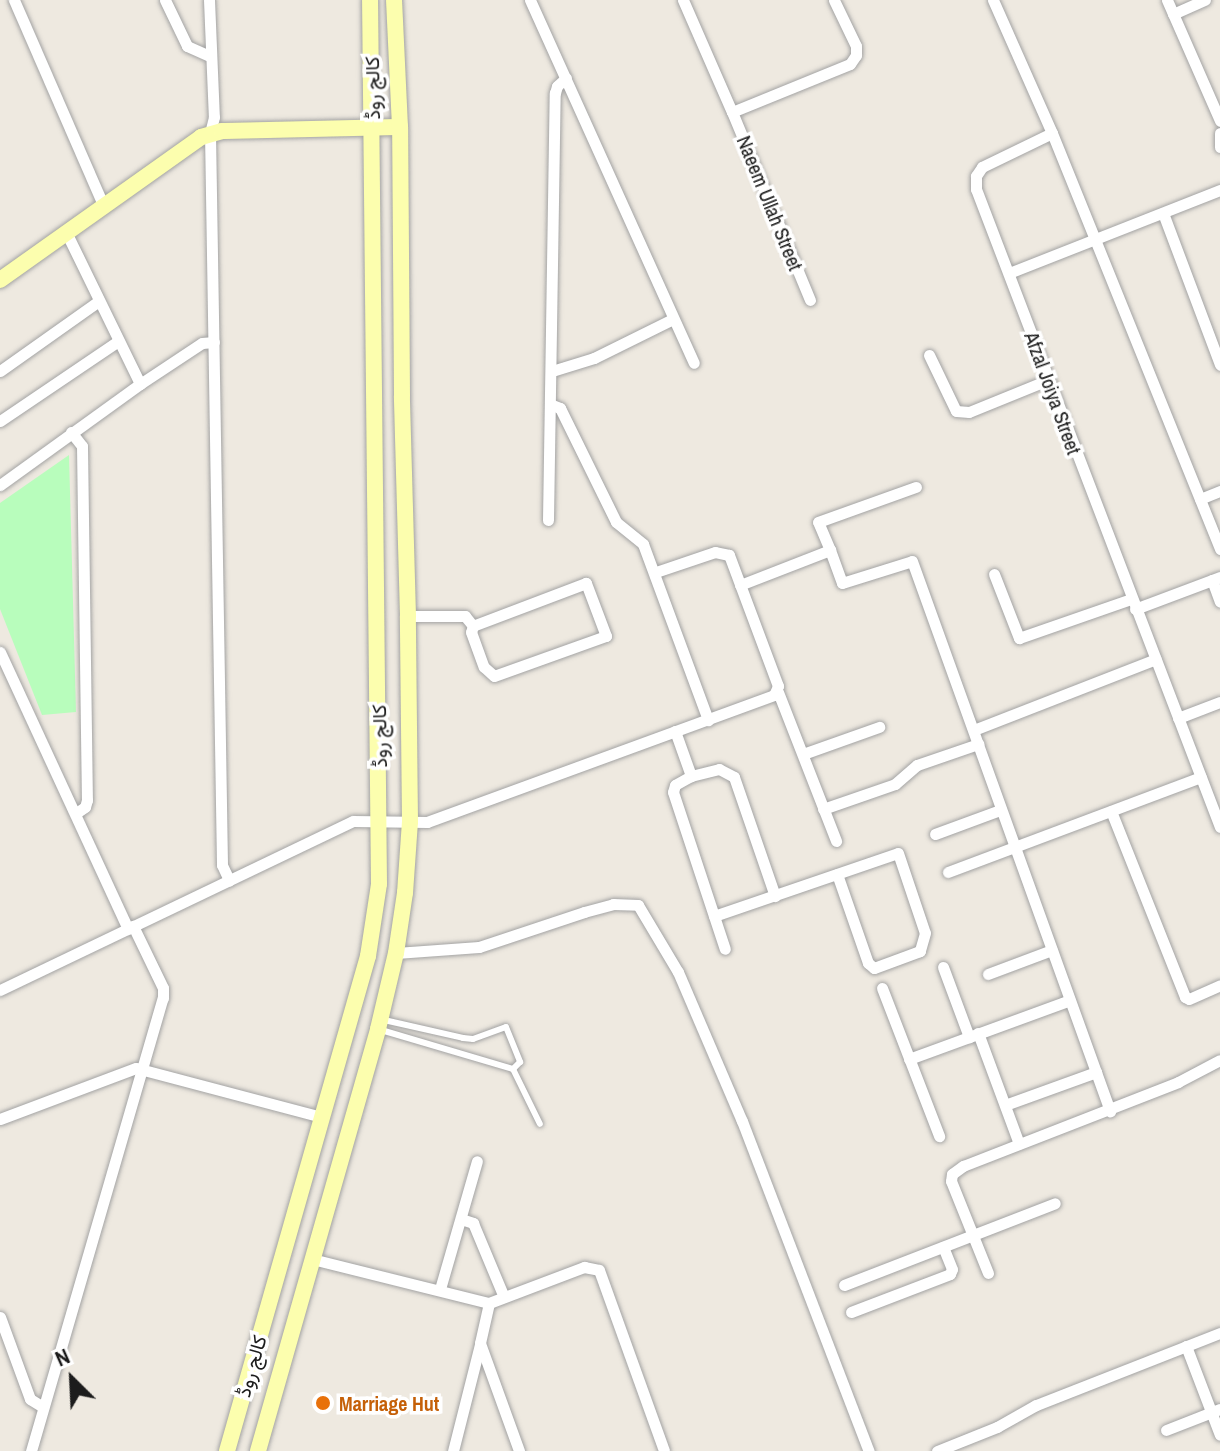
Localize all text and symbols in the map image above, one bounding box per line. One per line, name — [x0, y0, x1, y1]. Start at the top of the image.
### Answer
street label: کالج روڈ — [359, 56, 385, 120]
street label: Naeem Ullah Street — [732, 132, 808, 274]
street label: Afzal Joiya Street — [1020, 329, 1086, 457]
street label: کالج روڈ — [366, 704, 392, 768]
street label: کالج روڈ — [231, 1332, 271, 1400]
north arrow — [32, 1339, 112, 1419]
text: N — [50, 1341, 74, 1373]
place label: Marriage Hut — [339, 1391, 439, 1415]
marker: Marriage Hut — [314, 1394, 332, 1412]

